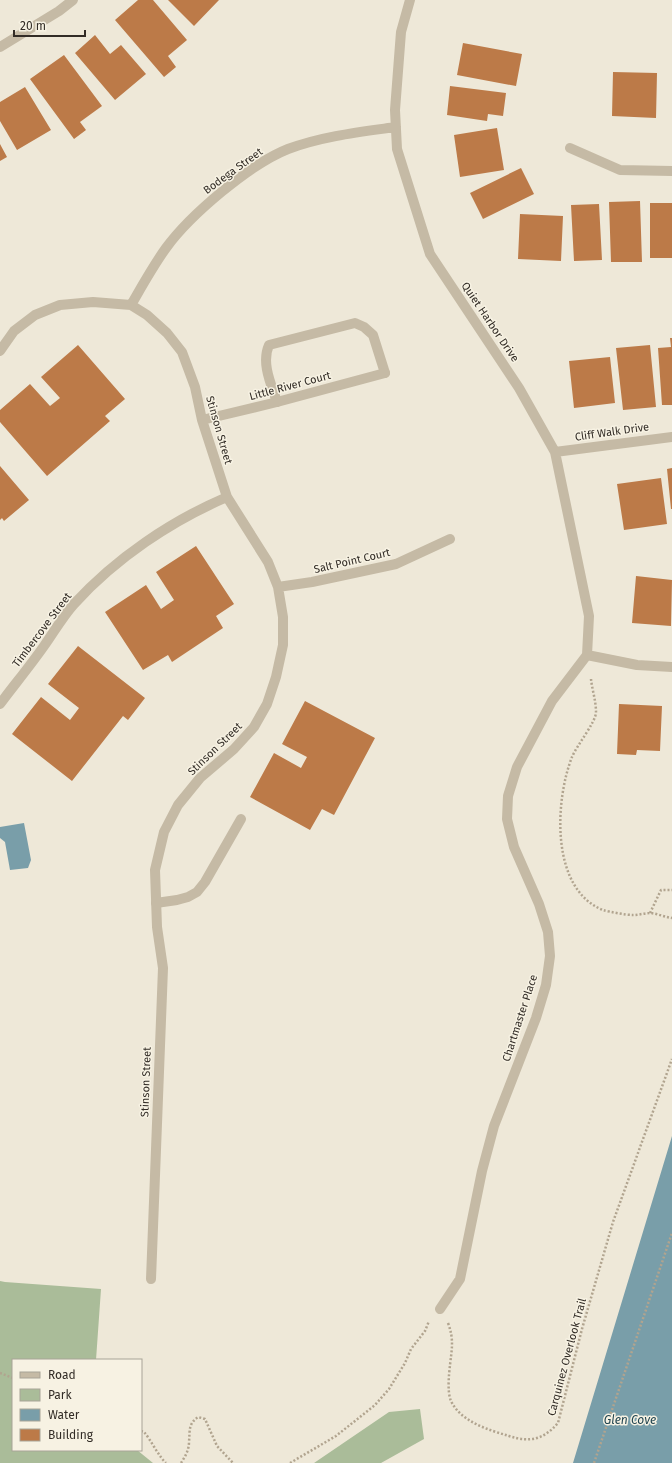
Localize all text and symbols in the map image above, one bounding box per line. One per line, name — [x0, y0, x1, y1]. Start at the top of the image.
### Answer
scale bar — [14, 12, 85, 38]
text: 20 m — [20, 19, 46, 33]
street label: Bodega Street — [201, 145, 265, 197]
street label: Quiet Harbor Drive — [458, 280, 522, 364]
street label: Little River Court — [248, 369, 332, 403]
street label: Stinson Street — [203, 394, 235, 466]
street label: Cliff Walk Drive — [574, 420, 650, 444]
street label: Salt Point Court — [313, 546, 391, 576]
street label: Timbercove Street — [10, 590, 74, 670]
street label: Stinson Street — [185, 720, 245, 778]
street label: Chartmaster Place — [500, 973, 540, 1063]
street label: Stinson Street — [138, 1047, 154, 1117]
street label: Carquinez Overlook Trail — [545, 1297, 589, 1417]
legend — [12, 1359, 142, 1451]
text: Road — [48, 1368, 76, 1382]
text: Park — [48, 1388, 72, 1402]
text: Water — [48, 1408, 80, 1422]
water label: Glen Cove — [604, 1413, 656, 1427]
text: Building — [48, 1428, 94, 1442]

